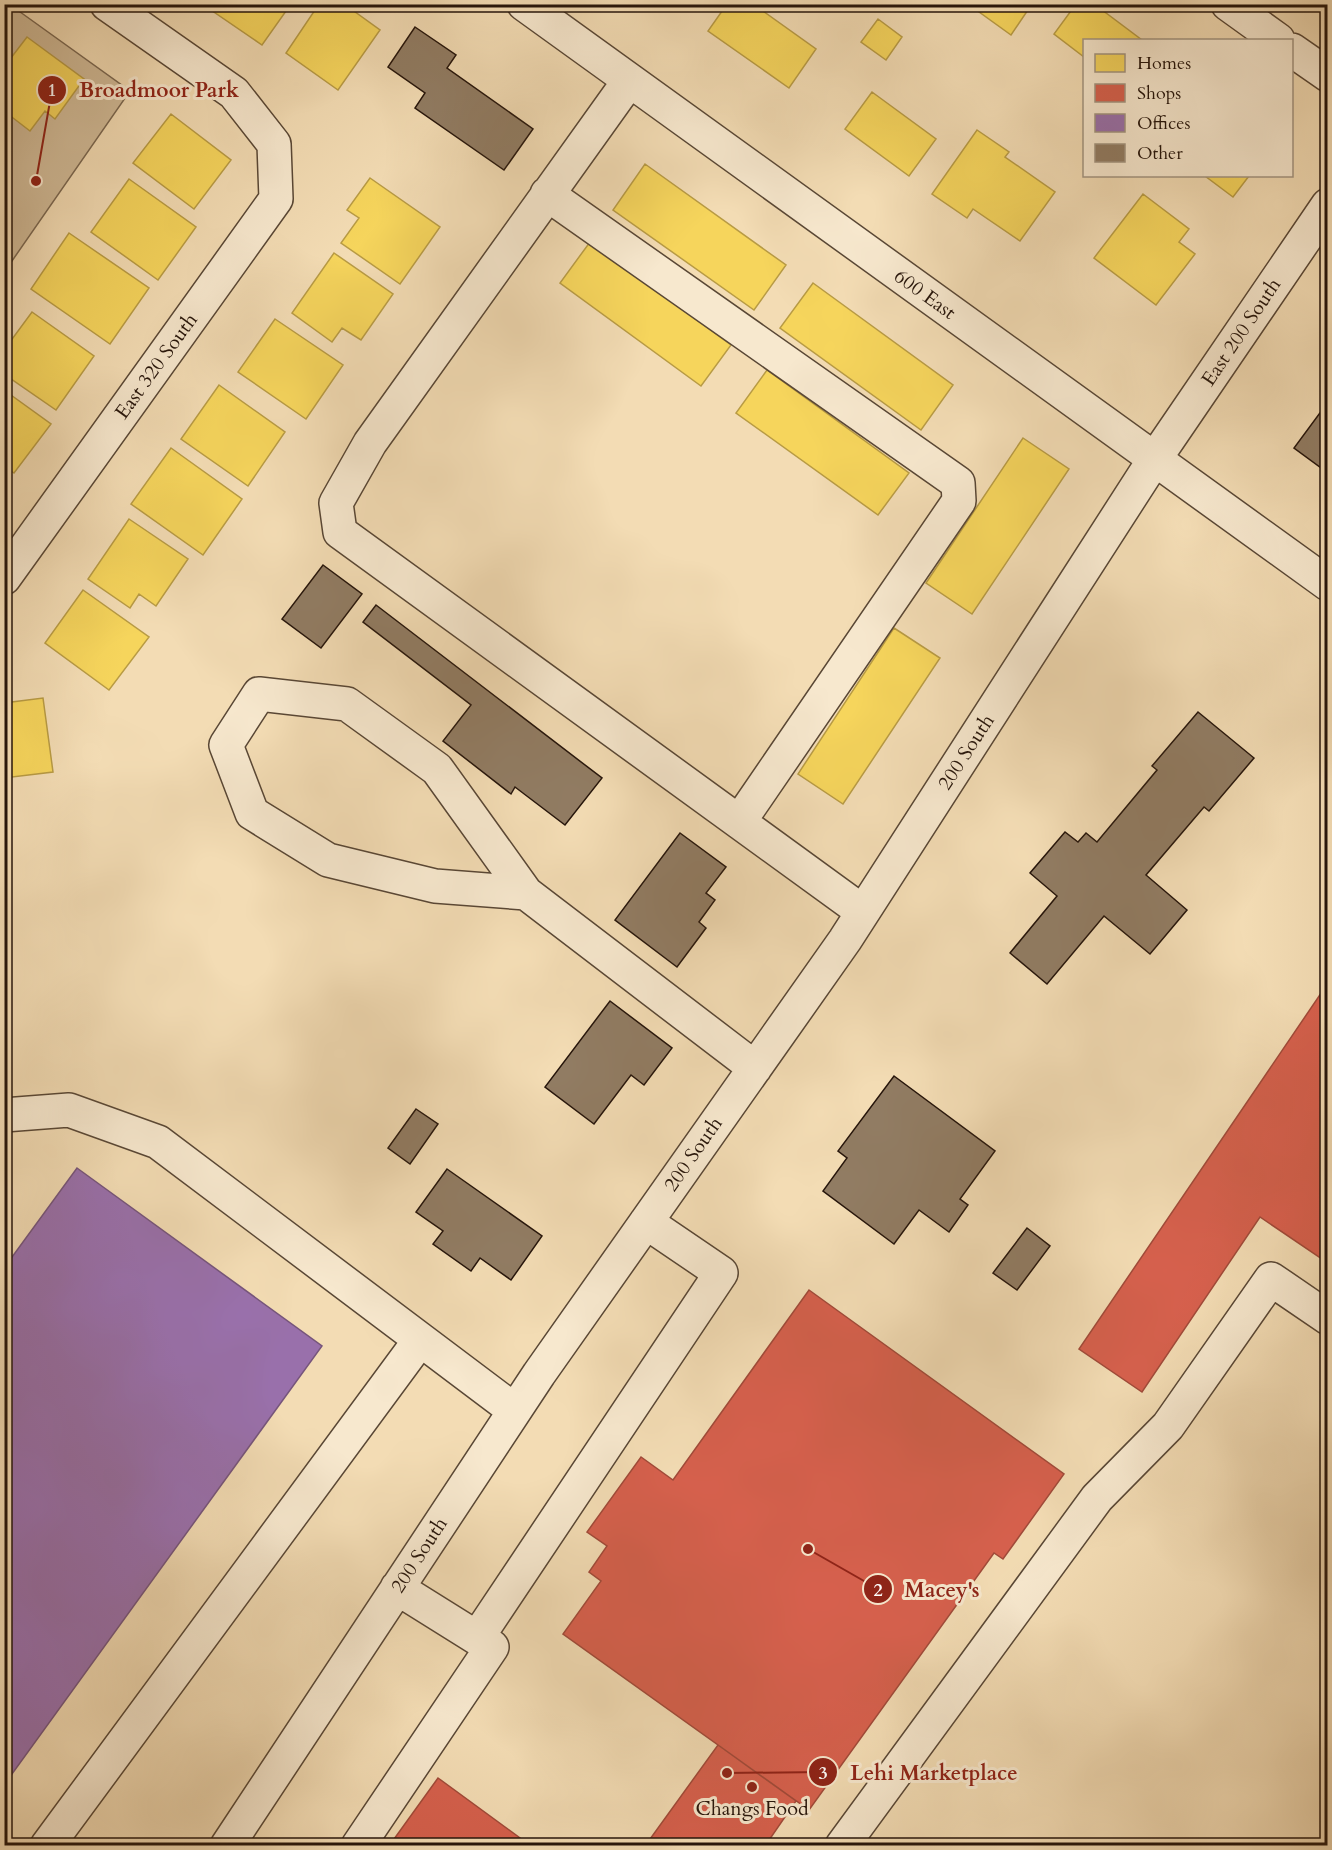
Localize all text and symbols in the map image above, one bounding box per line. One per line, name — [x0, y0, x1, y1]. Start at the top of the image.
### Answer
legend — [1083, 39, 1293, 177]
text: Homes — [1137, 51, 1191, 76]
callout: Broadmoor Park — [37, 71, 251, 110]
text: Broadmoor Park — [79, 76, 239, 105]
text: 1 — [47, 78, 57, 103]
text: Shops — [1137, 81, 1181, 106]
text: Offices — [1137, 111, 1191, 136]
text: Other — [1137, 141, 1183, 166]
street label: 600 East — [889, 262, 962, 326]
street label: East 200 South — [1195, 273, 1287, 391]
street label: East 320 South — [108, 308, 204, 424]
street label: 200 South — [931, 709, 1001, 795]
street label: 200 South — [658, 1111, 729, 1197]
street label: 200 South — [384, 1512, 454, 1598]
callout: Macey's — [863, 1570, 992, 1609]
text: Macey's — [905, 1576, 979, 1605]
text: 2 — [873, 1578, 883, 1603]
callout: Lehi Marketplace — [808, 1753, 1029, 1792]
text: Lehi Marketplace — [850, 1759, 1018, 1788]
text: 3 — [818, 1761, 828, 1786]
marker: Changs Food — [745, 1780, 759, 1794]
place label: Changs Food — [695, 1795, 809, 1822]

